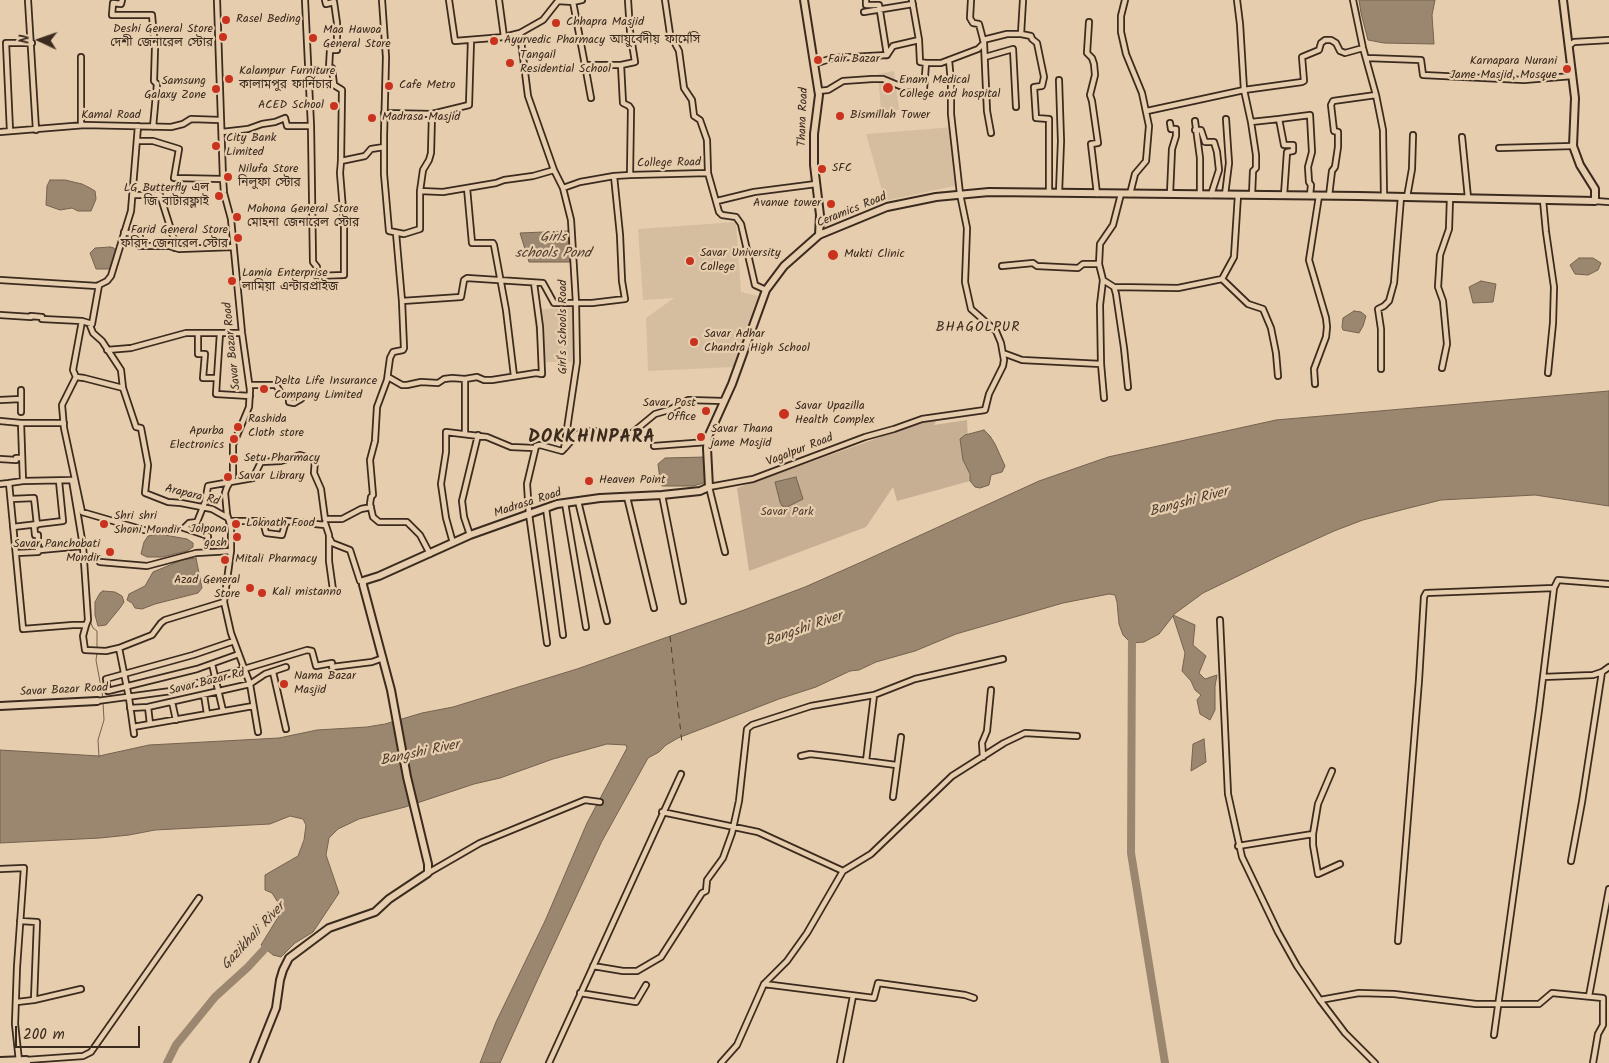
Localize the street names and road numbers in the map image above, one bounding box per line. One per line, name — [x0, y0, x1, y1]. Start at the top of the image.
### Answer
street label: Thana Road — [796, 87, 812, 147]
street label: Kamal Road — [81, 109, 141, 123]
street label: College Road — [637, 156, 701, 172]
street label: Ceramics Road — [815, 190, 889, 232]
street label: Girl's Schools Road — [557, 280, 571, 374]
street label: Savar Bazar Road — [221, 301, 245, 391]
street label: Vagalpur Road — [764, 432, 836, 470]
street label: Arapara Rd — [163, 482, 221, 510]
street label: Madrasa Road — [492, 486, 564, 522]
street label: Savar Bazar Rd — [168, 667, 246, 699]
street label: Savar Bazar Road — [19, 681, 109, 701]

